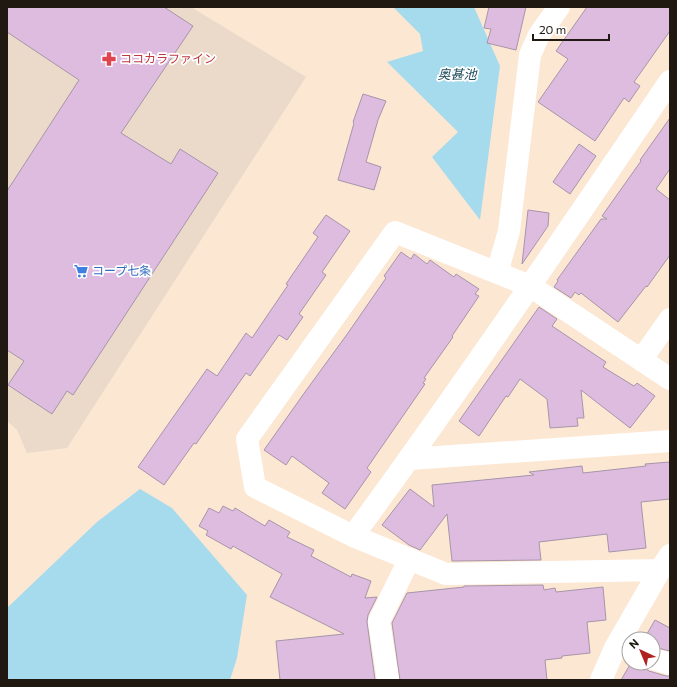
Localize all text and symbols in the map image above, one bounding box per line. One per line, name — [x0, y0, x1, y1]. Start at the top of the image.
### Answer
scale bar — [533, 16, 609, 42]
text: 20 m — [539, 22, 566, 36]
pharmacy icon: ココカラファイン — [101, 51, 117, 67]
place label: ココカラファイン — [120, 51, 216, 65]
water label: 奥甚池 — [437, 66, 478, 82]
supermarket icon: コープ七条 — [73, 263, 89, 279]
place label: コープ七条 — [92, 263, 151, 277]
north arrow — [621, 631, 661, 671]
text: N — [626, 636, 641, 651]

